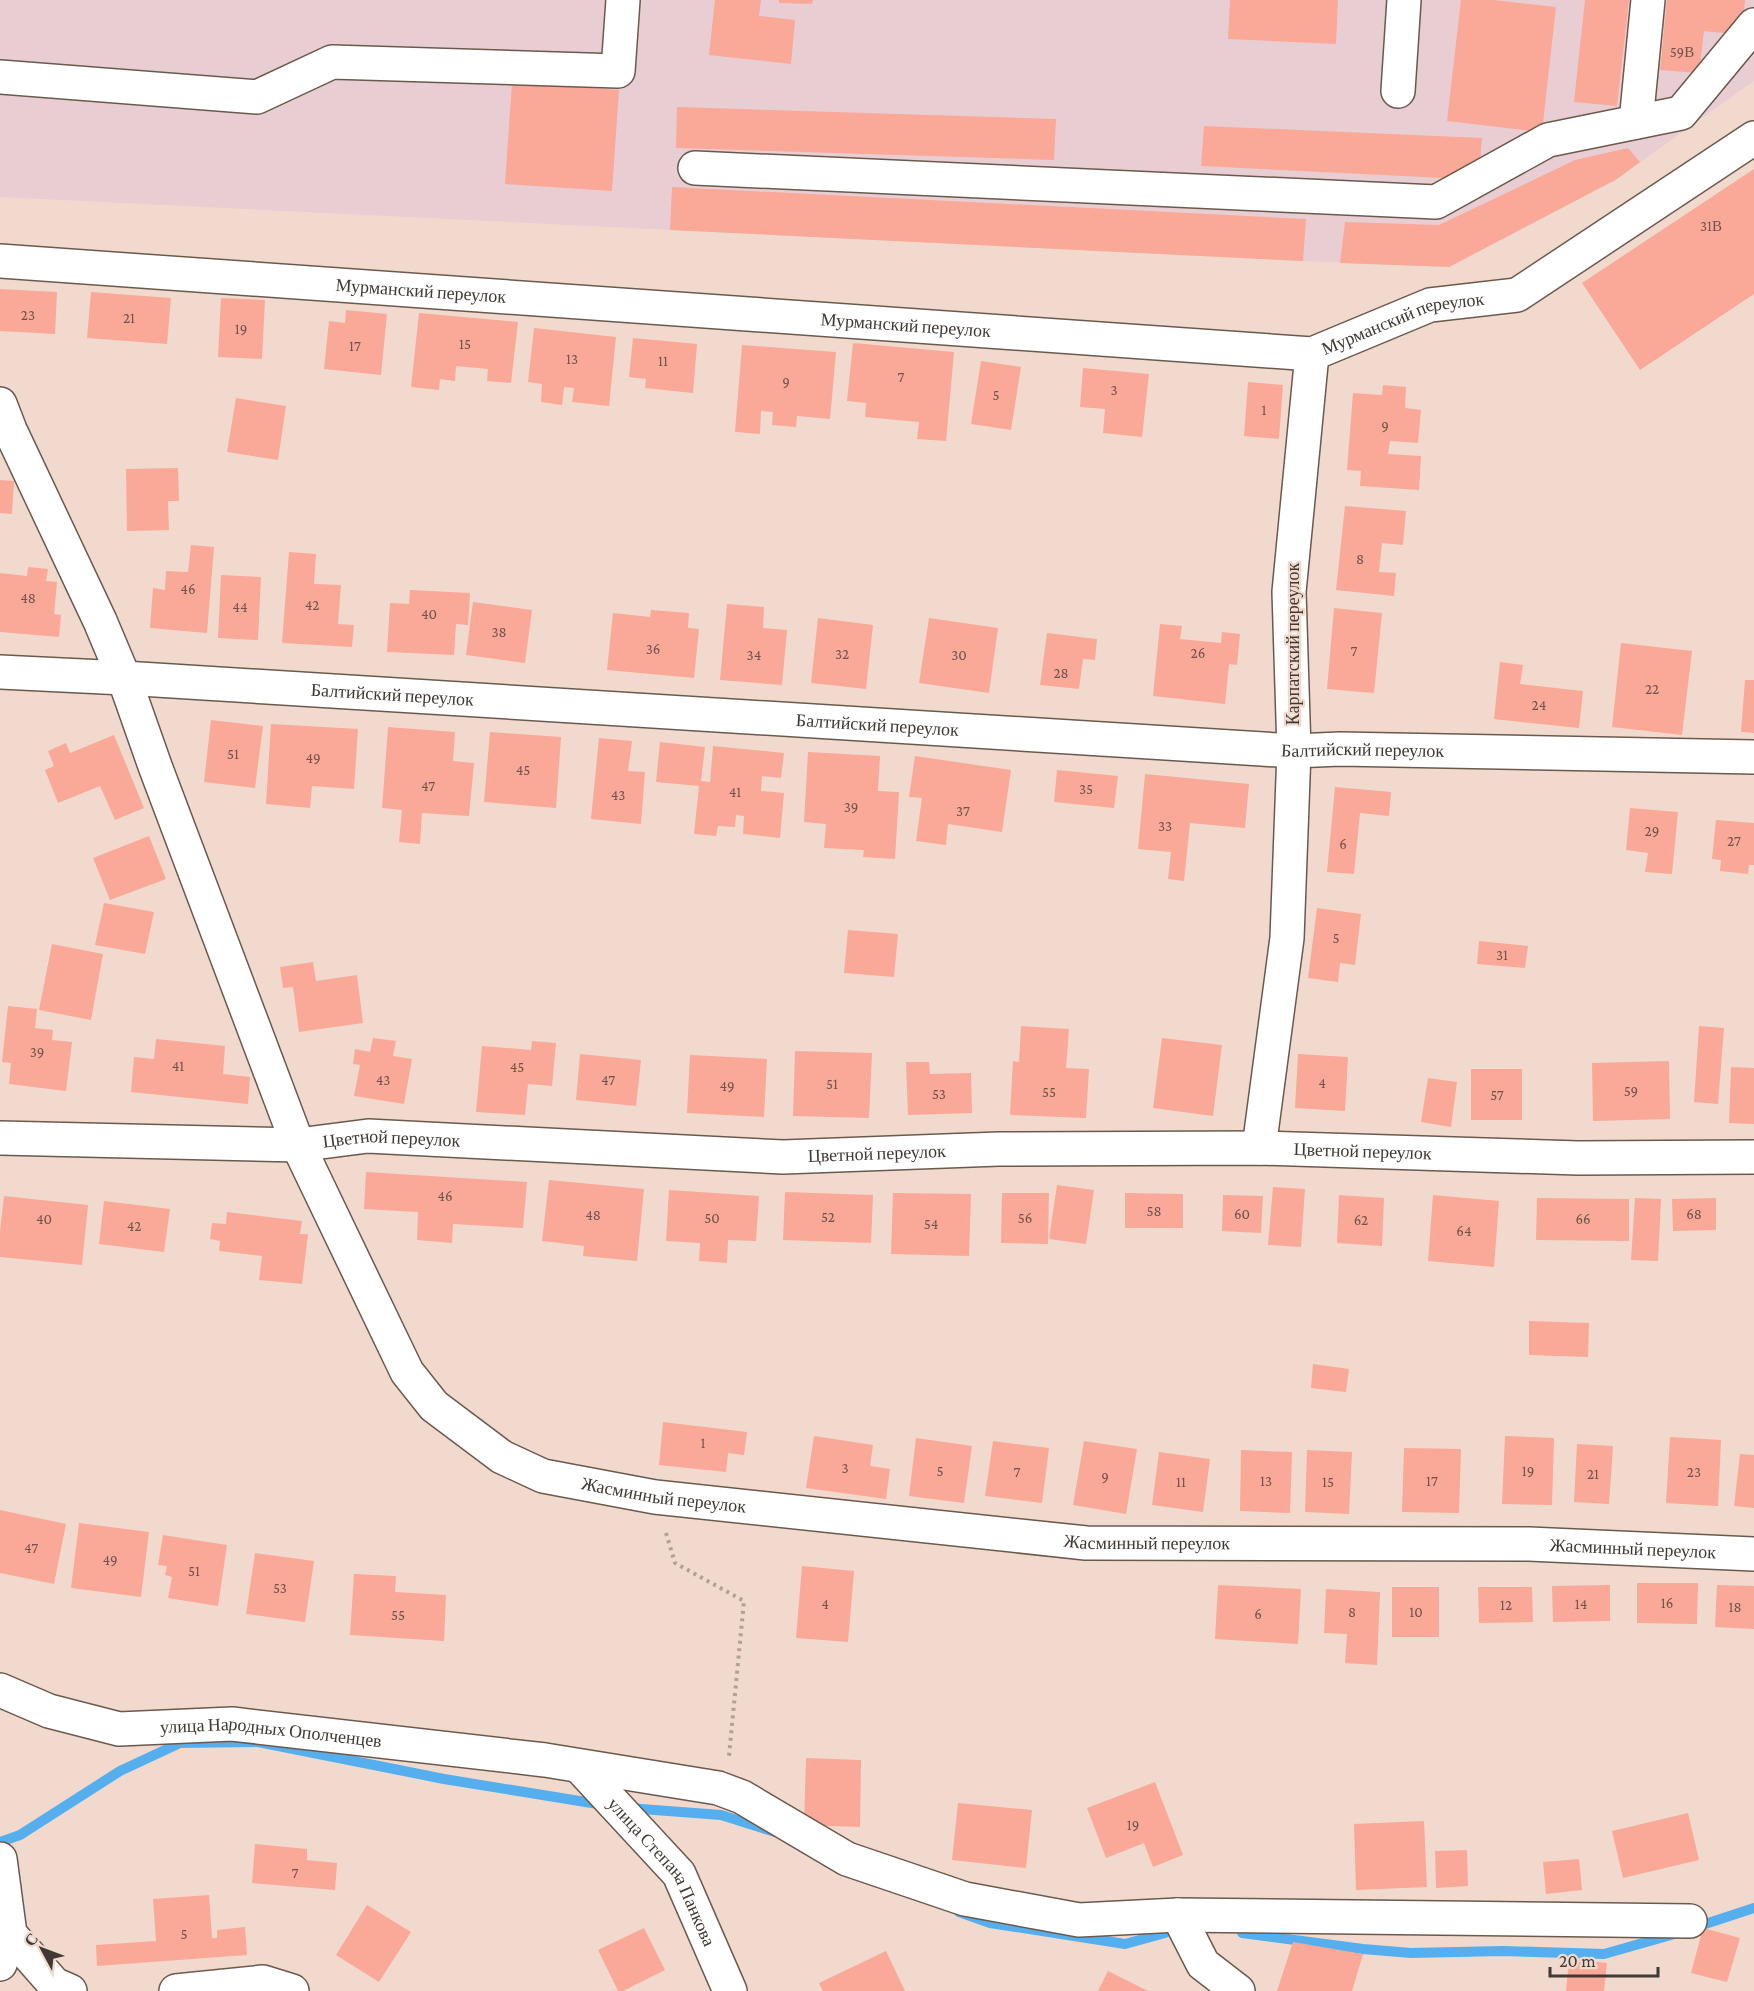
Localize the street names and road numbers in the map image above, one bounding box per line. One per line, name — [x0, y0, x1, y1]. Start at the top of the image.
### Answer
street label: Мурманский переулок — [335, 275, 507, 307]
street label: Мурманский переулок — [1319, 289, 1485, 359]
street label: Мурманский переулок — [820, 309, 992, 341]
street label: Карпатский переулок — [1283, 563, 1303, 725]
street label: Балтийский переулок — [310, 680, 475, 710]
street label: Балтийский переулок — [795, 710, 960, 740]
street label: Балтийский переулок — [1280, 739, 1445, 761]
street label: Цветной переулок — [321, 1126, 461, 1152]
street label: Цветной переулок — [1293, 1139, 1432, 1163]
street label: Цветной переулок — [807, 1141, 946, 1166]
street label: Жасминный переулок — [580, 1473, 747, 1517]
street label: Жасминный переулок — [1063, 1531, 1230, 1553]
street label: Жасминный переулок — [1549, 1535, 1717, 1562]
street label: улица Народных Ополченцев — [160, 1714, 383, 1751]
street label: улица Степана Панкова — [604, 1794, 719, 1949]

